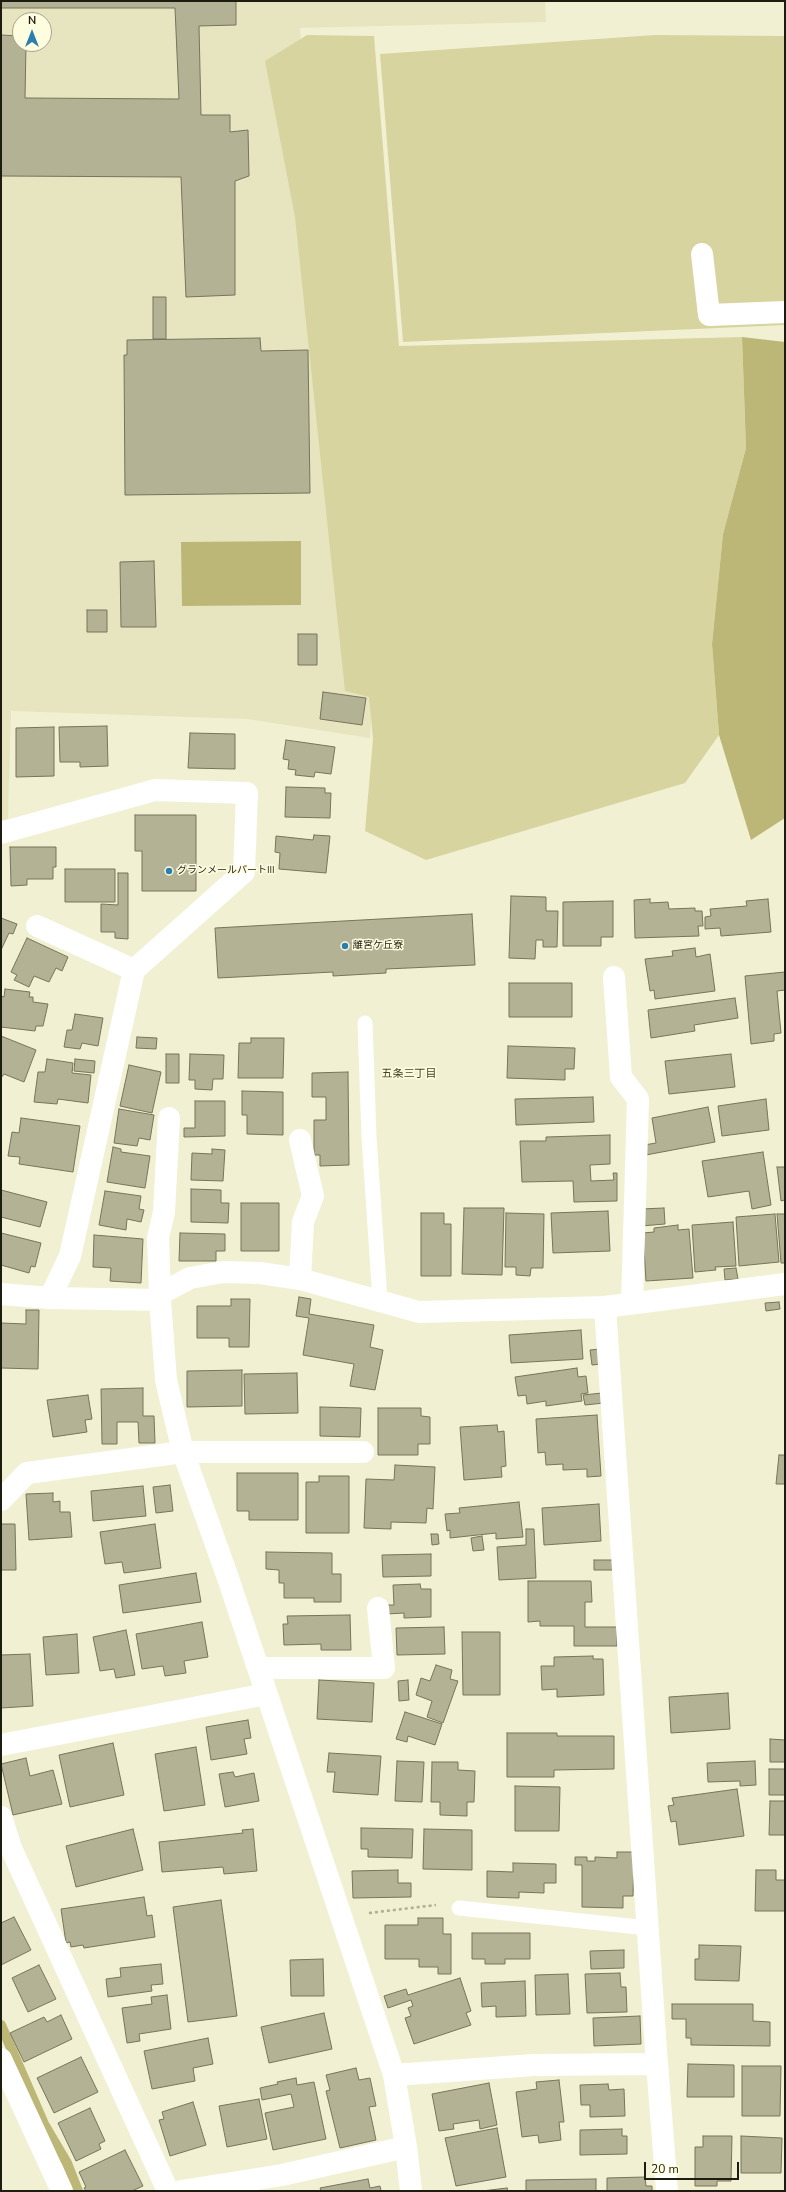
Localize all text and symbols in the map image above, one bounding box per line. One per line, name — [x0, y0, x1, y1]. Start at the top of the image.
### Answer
north arrow — [12, 12, 52, 52]
text: N — [28, 13, 36, 28]
place label: グランメールパートIII — [177, 865, 275, 877]
marker: グランメールパートIII — [164, 866, 174, 876]
place label: 離宮ケ丘寮 — [353, 940, 403, 952]
marker: 離宮ケ丘寮 — [340, 941, 350, 951]
district label: 五条三丁目 — [382, 1067, 436, 1081]
scale bar — [646, 2154, 741, 2180]
text: 20 m — [651, 2161, 679, 2177]

